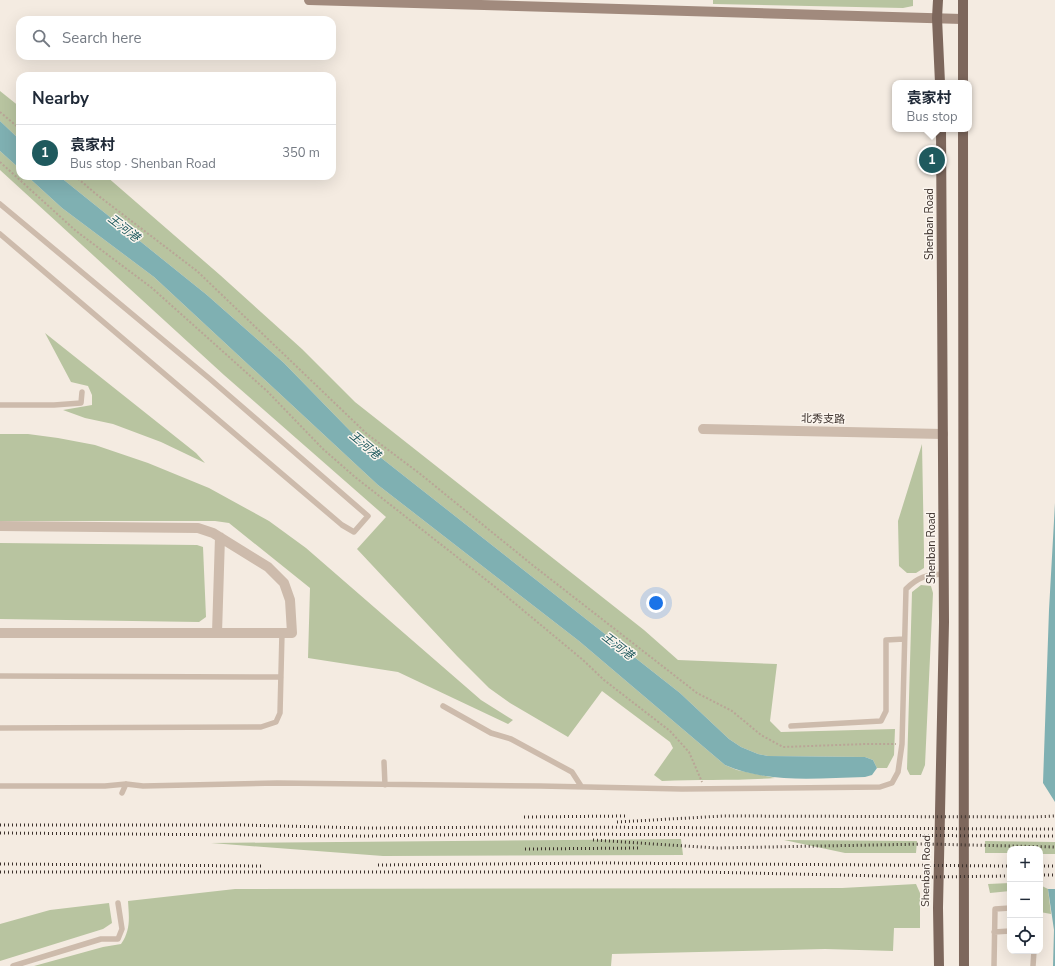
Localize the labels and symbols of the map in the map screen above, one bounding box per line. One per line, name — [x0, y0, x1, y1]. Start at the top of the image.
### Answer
pin: 1 — [919, 145, 945, 175]
street label: Shenban Road — [922, 188, 937, 260]
water label: 王河港 — [105, 211, 145, 247]
street label: 北秀支路 — [801, 411, 845, 427]
water label: 王河港 — [346, 427, 385, 464]
street label: Shenban Road — [924, 512, 939, 584]
your location — [646, 593, 666, 613]
water label: 王河港 — [599, 629, 639, 665]
street label: Shenban Road — [918, 835, 934, 907]

